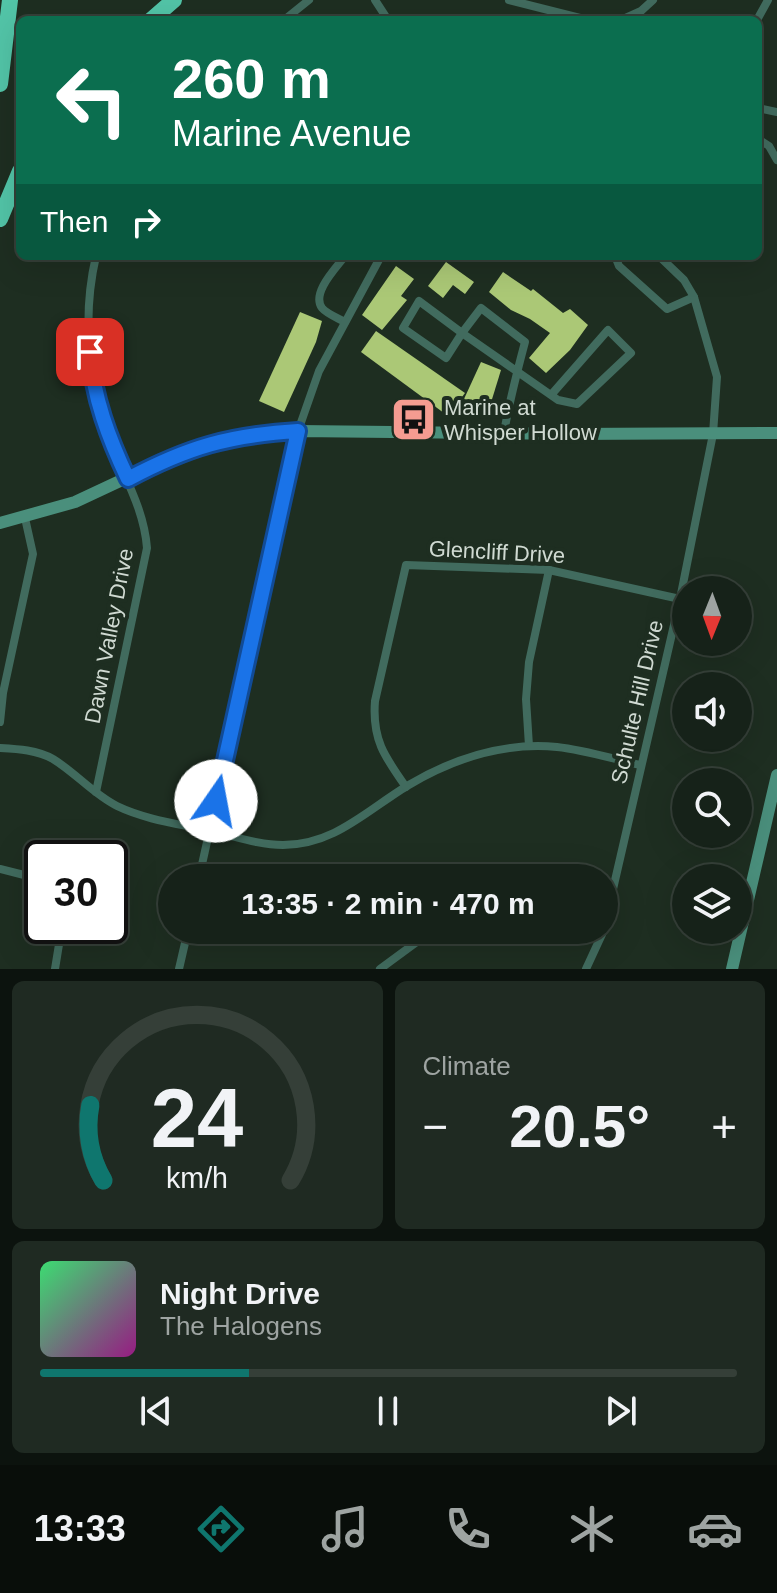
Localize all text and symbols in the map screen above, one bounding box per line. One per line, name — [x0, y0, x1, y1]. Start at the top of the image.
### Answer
text: 260 m — [172, 47, 331, 110]
icon: left — [40, 48, 144, 152]
text: Marine Avenue — [172, 113, 412, 154]
icon: right — [124, 200, 168, 244]
text: Then — [40, 205, 108, 238]
pin — [56, 318, 124, 386]
icon: arrive — [68, 330, 112, 374]
place label: Marine at Whisper Hollow — [444, 395, 597, 445]
bus stop icon: Marine at Whisper Hollow — [389, 396, 437, 444]
street label: Glencliff Drive — [428, 536, 566, 568]
street label: Dawn Valley Drive — [80, 546, 138, 726]
north arrow — [672, 576, 752, 656]
map controls — [672, 576, 752, 944]
street label: Schulte Hill Drive — [606, 618, 668, 786]
button: sound — [672, 672, 752, 752]
position arrow — [174, 759, 258, 843]
button: search — [672, 768, 752, 848]
speed limit sign: 30 — [24, 840, 128, 944]
button: layers — [672, 864, 752, 944]
text: 13:35 · 2 min · 470 m — [241, 887, 535, 920]
text: Climate — [423, 1051, 511, 1081]
text: 24 — [151, 1072, 244, 1165]
text: 20.5° — [509, 1093, 650, 1160]
text: − — [423, 1102, 448, 1151]
text: + — [711, 1102, 737, 1151]
text: km/h — [166, 1162, 228, 1194]
text: Night Drive — [160, 1277, 320, 1310]
text: The Halogens — [160, 1311, 322, 1341]
icon: previous — [134, 1389, 178, 1433]
icon: pause — [366, 1389, 410, 1433]
icon: next — [599, 1389, 643, 1433]
icon: directions — [193, 1501, 249, 1557]
icon: music — [317, 1501, 373, 1557]
icon: phone — [440, 1501, 496, 1557]
icon: climate — [564, 1501, 620, 1557]
icon: car — [687, 1501, 743, 1557]
text: 13:33 — [34, 1508, 126, 1549]

